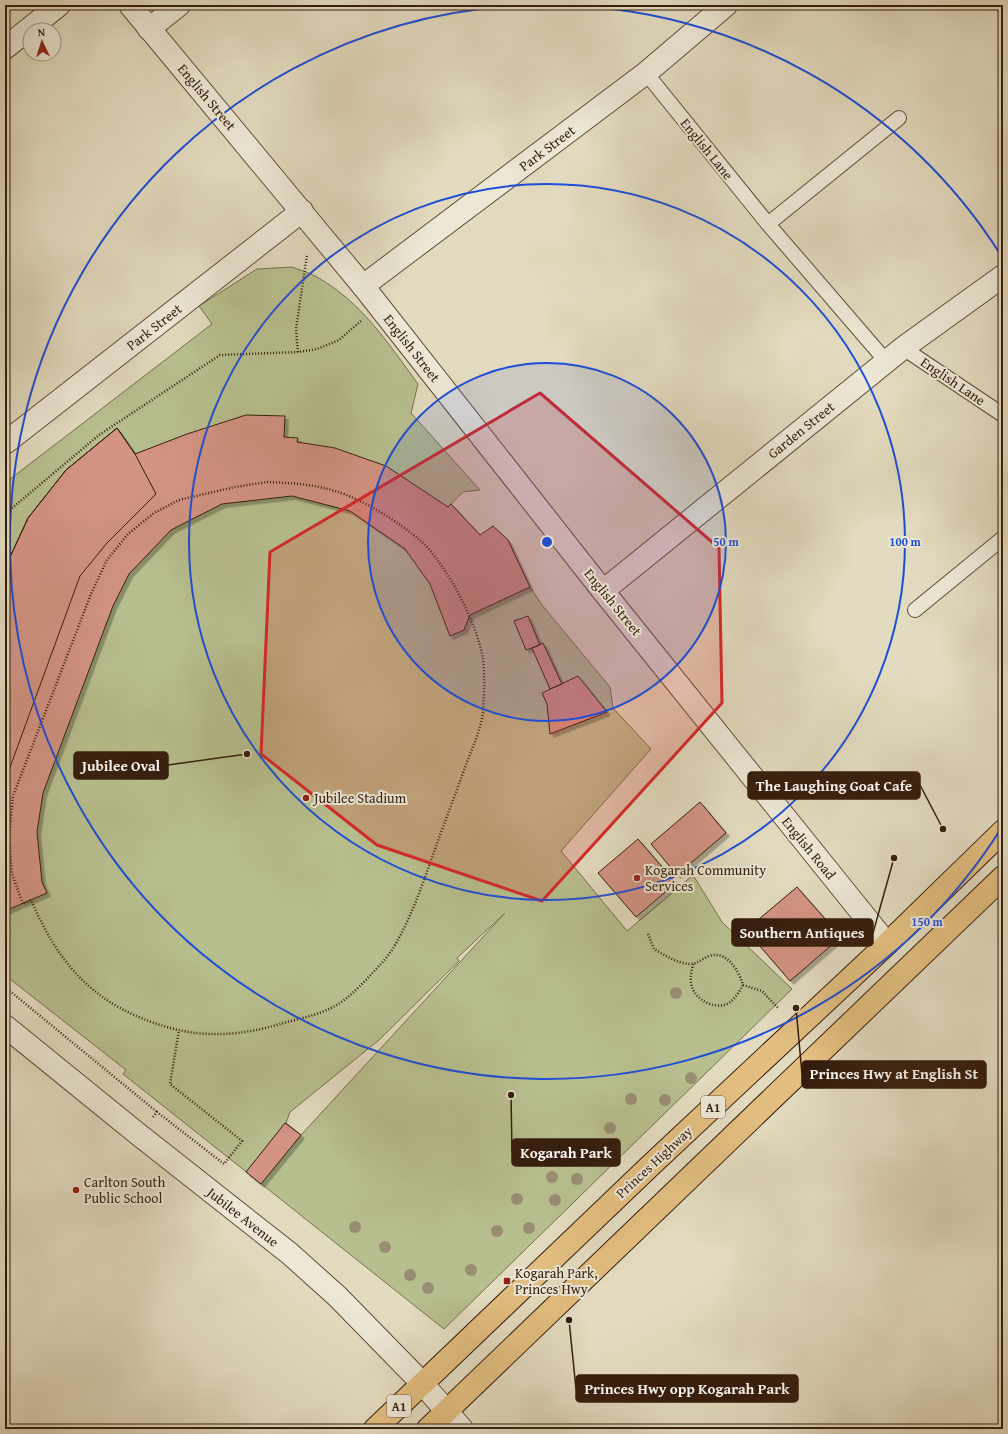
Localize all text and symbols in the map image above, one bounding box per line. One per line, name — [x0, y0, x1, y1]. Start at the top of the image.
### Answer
north arrow — [22, 22, 62, 62]
text: N — [37, 24, 46, 40]
street label: English Street — [173, 59, 241, 135]
street label: English Lane — [676, 114, 738, 184]
street label: Park Street — [515, 120, 579, 176]
street label: Park Street — [122, 299, 186, 355]
street label: English Street — [379, 310, 445, 386]
street label: English Lane — [917, 352, 990, 410]
street label: Garden Street — [763, 397, 839, 463]
text: 50 m — [713, 533, 739, 550]
text: 100 m — [889, 533, 922, 550]
centre of rings — [540, 535, 554, 549]
street label: English Street — [580, 564, 647, 640]
callout: Jubilee Oval — [74, 752, 168, 779]
text: Jubilee Oval — [79, 755, 161, 776]
callout: The Laughing Goat Cafe — [748, 772, 920, 799]
text: The Laughing Goat Cafe — [756, 775, 912, 796]
place label: Jubilee Stadium — [312, 788, 407, 808]
marker: Jubilee Stadium — [301, 793, 311, 803]
street label: English Road — [777, 812, 841, 884]
place label: Kogarah Community Services — [645, 860, 766, 896]
marker: Kogarah Community Services — [632, 873, 642, 883]
text: 150 m — [911, 913, 944, 930]
callout: Southern Antiques — [732, 919, 873, 946]
text: Southern Antiques — [739, 922, 865, 943]
callout: Princes Hwy at English St — [802, 1061, 986, 1088]
text: Princes Hwy at English St — [810, 1063, 978, 1084]
road number: A1 — [701, 1096, 725, 1118]
street label: Princes Highway — [611, 1121, 697, 1203]
callout: Kogarah Park — [512, 1139, 620, 1166]
text: Kogarah Park — [520, 1142, 612, 1163]
place label: Carlton South Public School — [84, 1172, 165, 1208]
street label: Jubilee Avenue — [201, 1181, 284, 1252]
marker: Carlton South Public School — [71, 1185, 81, 1195]
place label: Kogarah Park, Princes Hwy — [515, 1263, 598, 1299]
marker: Kogarah Park, Princes Hwy — [502, 1276, 512, 1286]
callout: Princes Hwy opp Kogarah Park — [576, 1375, 798, 1402]
text: Princes Hwy opp Kogarah Park — [584, 1378, 790, 1399]
road number: A1 — [387, 1395, 411, 1417]

